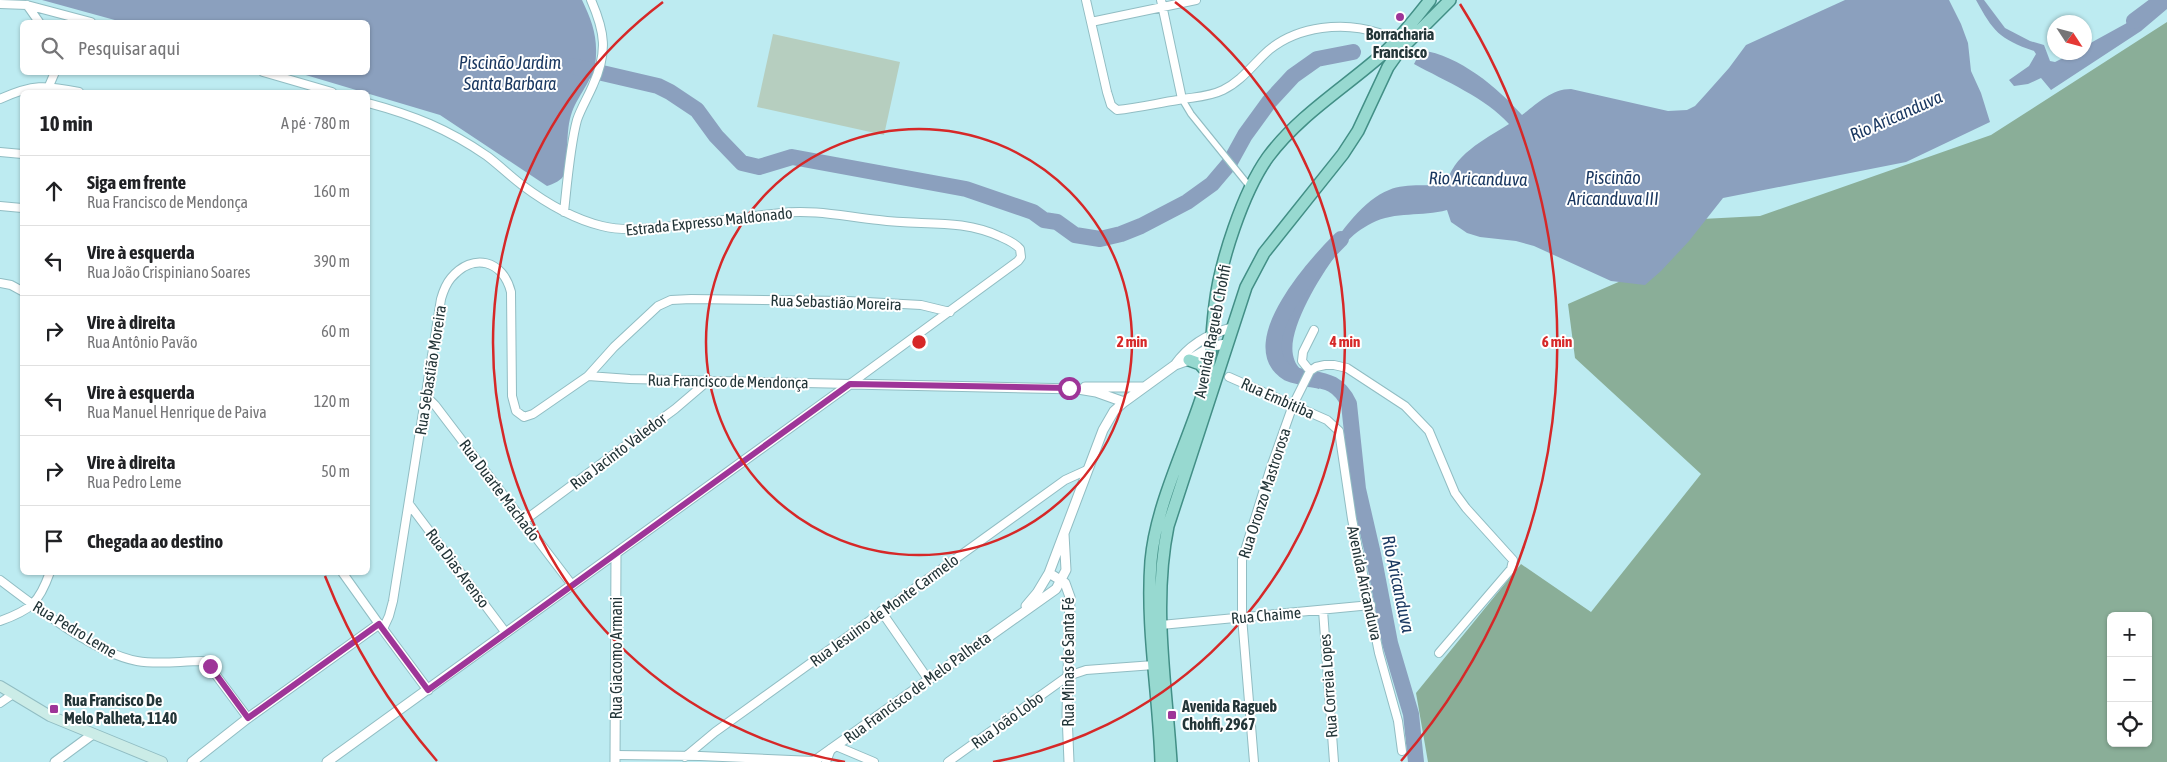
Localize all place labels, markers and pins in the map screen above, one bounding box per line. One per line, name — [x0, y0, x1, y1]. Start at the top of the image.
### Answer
marker: Borracharia Francisco — [1394, 11, 1406, 23]
place label: Borracharia Francisco — [1366, 25, 1434, 61]
centre of rings — [910, 333, 928, 351]
place label: Rua Francisco De Melo Palheta, 1140 — [64, 691, 178, 727]
place label: Avenida Ragueb Chohfi, 2967 — [1181, 697, 1278, 733]
marker: Rua Francisco De Melo Palheta, 1140 — [48, 703, 60, 715]
marker: Avenida Ragueb Chohfi, 2967 — [1166, 709, 1178, 721]

